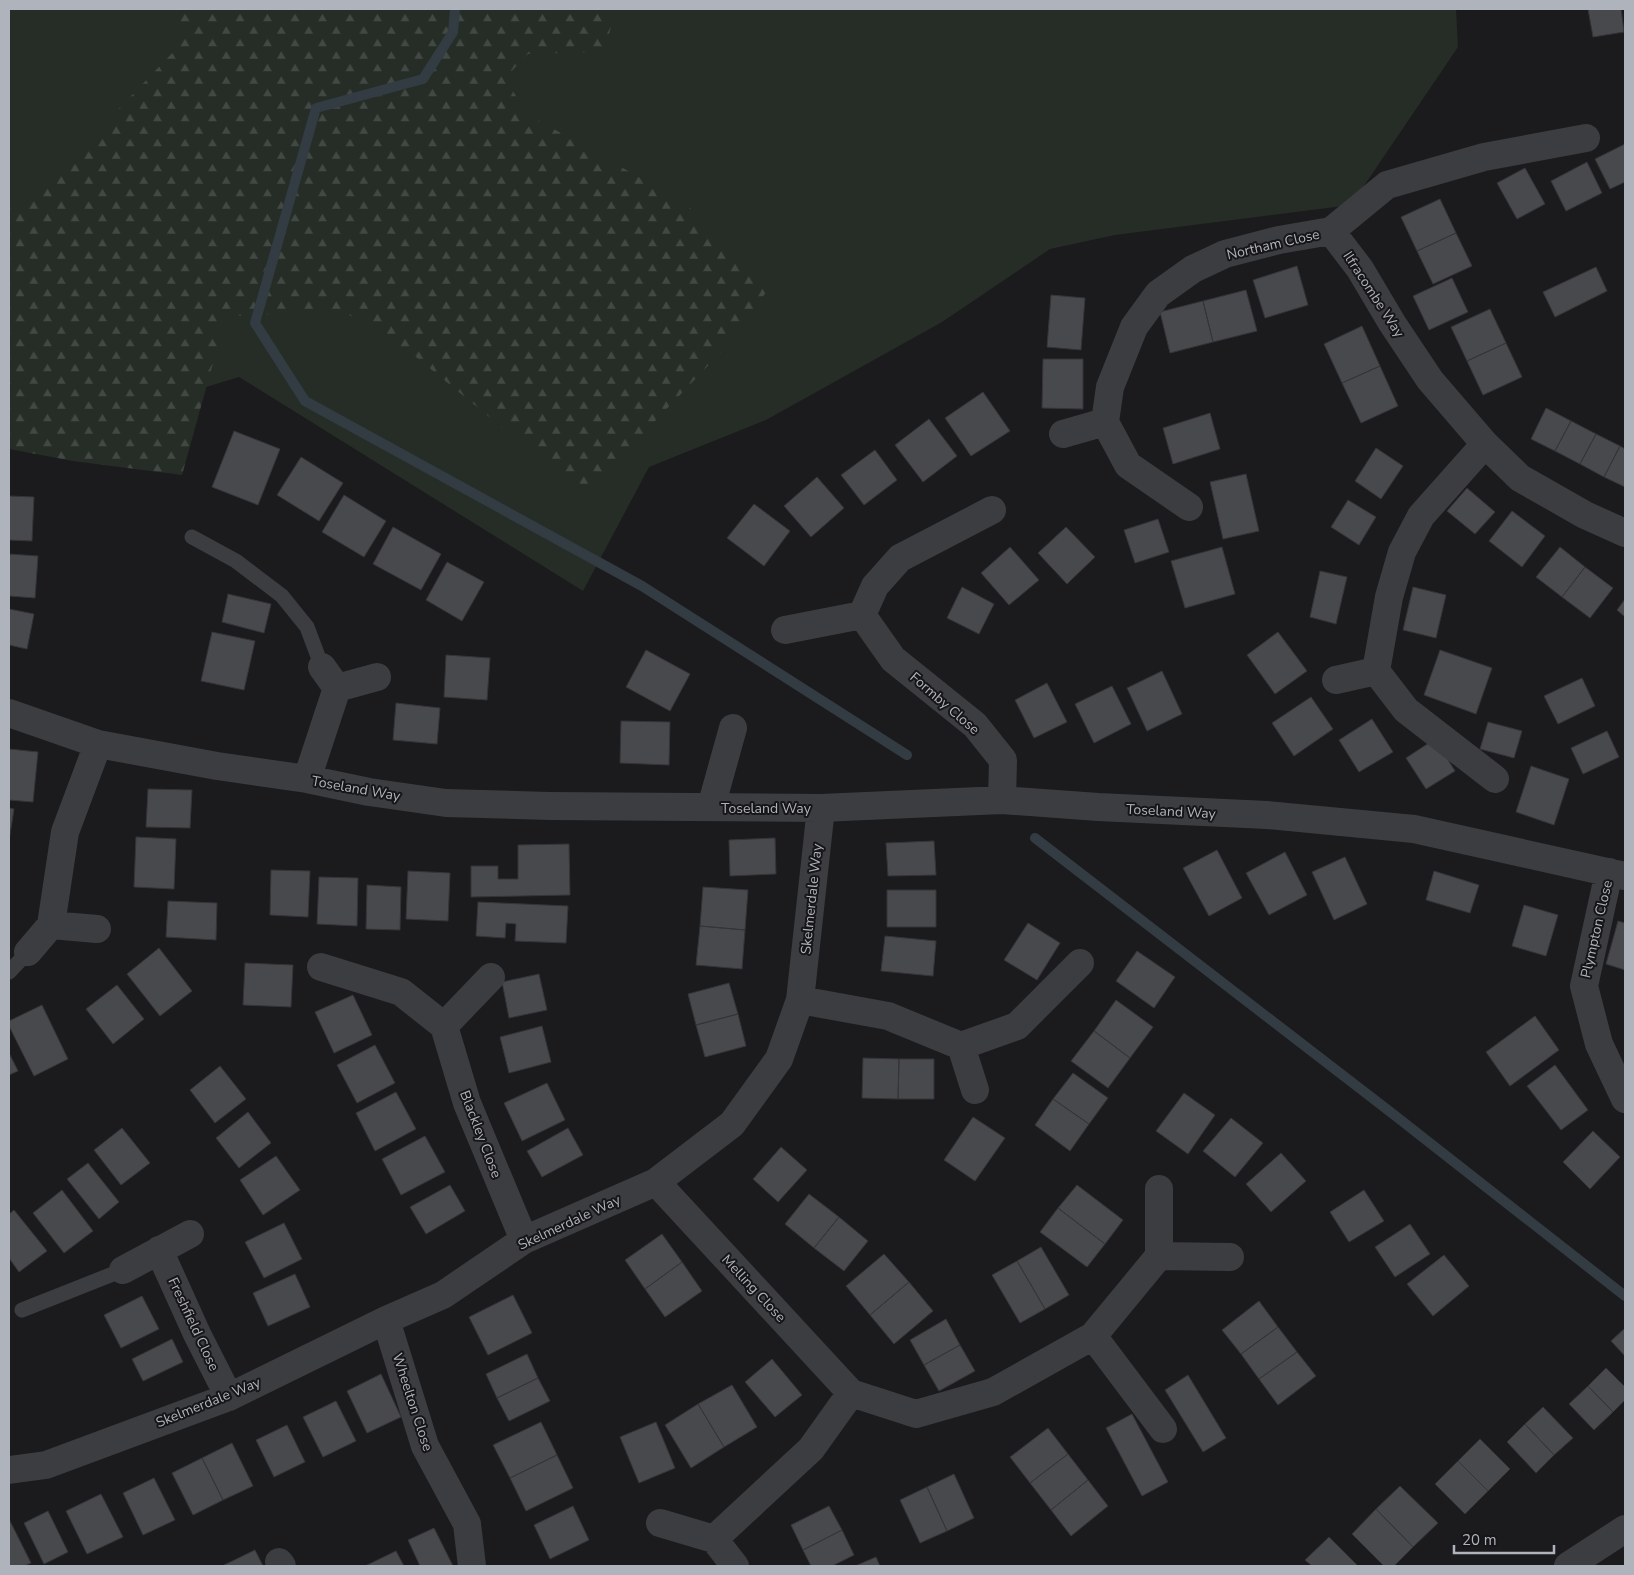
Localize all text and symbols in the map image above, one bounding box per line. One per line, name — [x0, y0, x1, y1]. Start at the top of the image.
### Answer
street label: Northam Close — [1225, 225, 1321, 264]
street label: Ilfracombe Way — [1339, 248, 1409, 342]
street label: Formby Close — [906, 668, 984, 739]
street label: Toseland Way — [310, 771, 403, 806]
street label: Toseland Way — [721, 799, 812, 818]
street label: Toseland Way — [1126, 800, 1217, 823]
street label: Skelmerdale Way — [796, 842, 827, 955]
street label: Plympton Close — [1576, 878, 1617, 980]
street label: Blackley Close — [455, 1088, 506, 1181]
street label: Skelmerdale Way — [515, 1190, 624, 1255]
street label: Melling Close — [717, 1250, 790, 1326]
street label: Freshfield Close — [164, 1274, 224, 1374]
street label: Wheelton Close — [388, 1351, 437, 1454]
street label: Skelmerdale Way — [153, 1373, 264, 1432]
scale bar — [1454, 1522, 1554, 1554]
text: 20 m — [1462, 1530, 1497, 1550]

